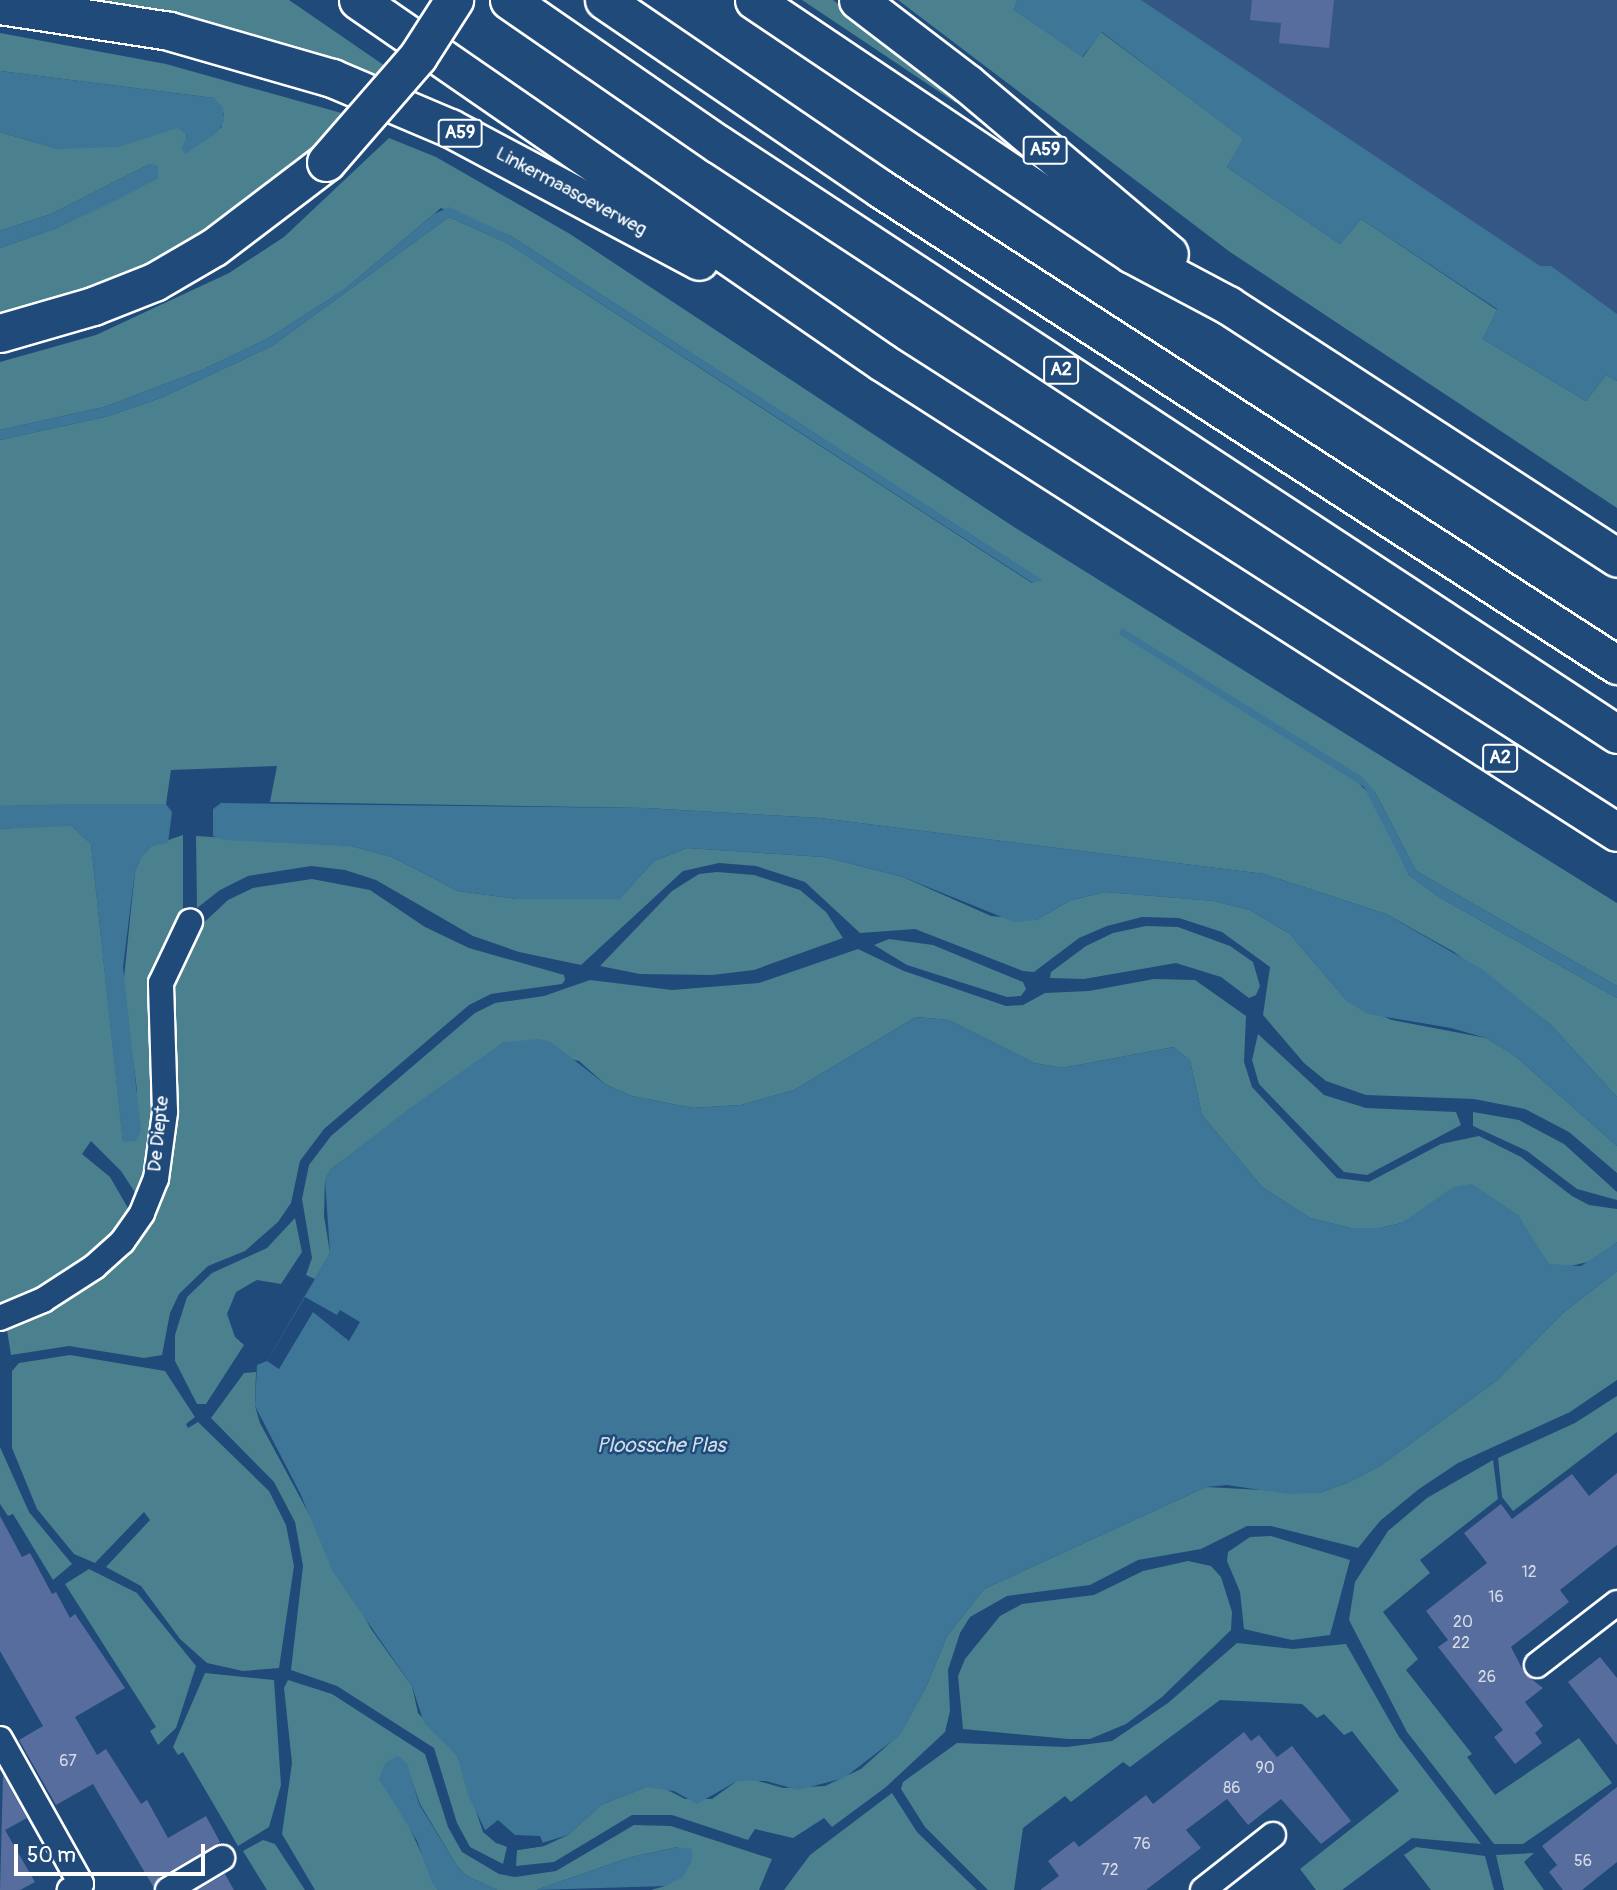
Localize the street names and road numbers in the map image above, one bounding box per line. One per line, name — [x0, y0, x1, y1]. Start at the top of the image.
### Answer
road number: A59 — [437, 118, 483, 148]
road number: A59 — [1022, 135, 1068, 164]
street label: Linkermaasoeverweg — [492, 143, 650, 241]
road number: A2 — [1042, 356, 1080, 384]
road number: A2 — [1481, 744, 1519, 772]
street label: De Diepte — [144, 1095, 174, 1173]

